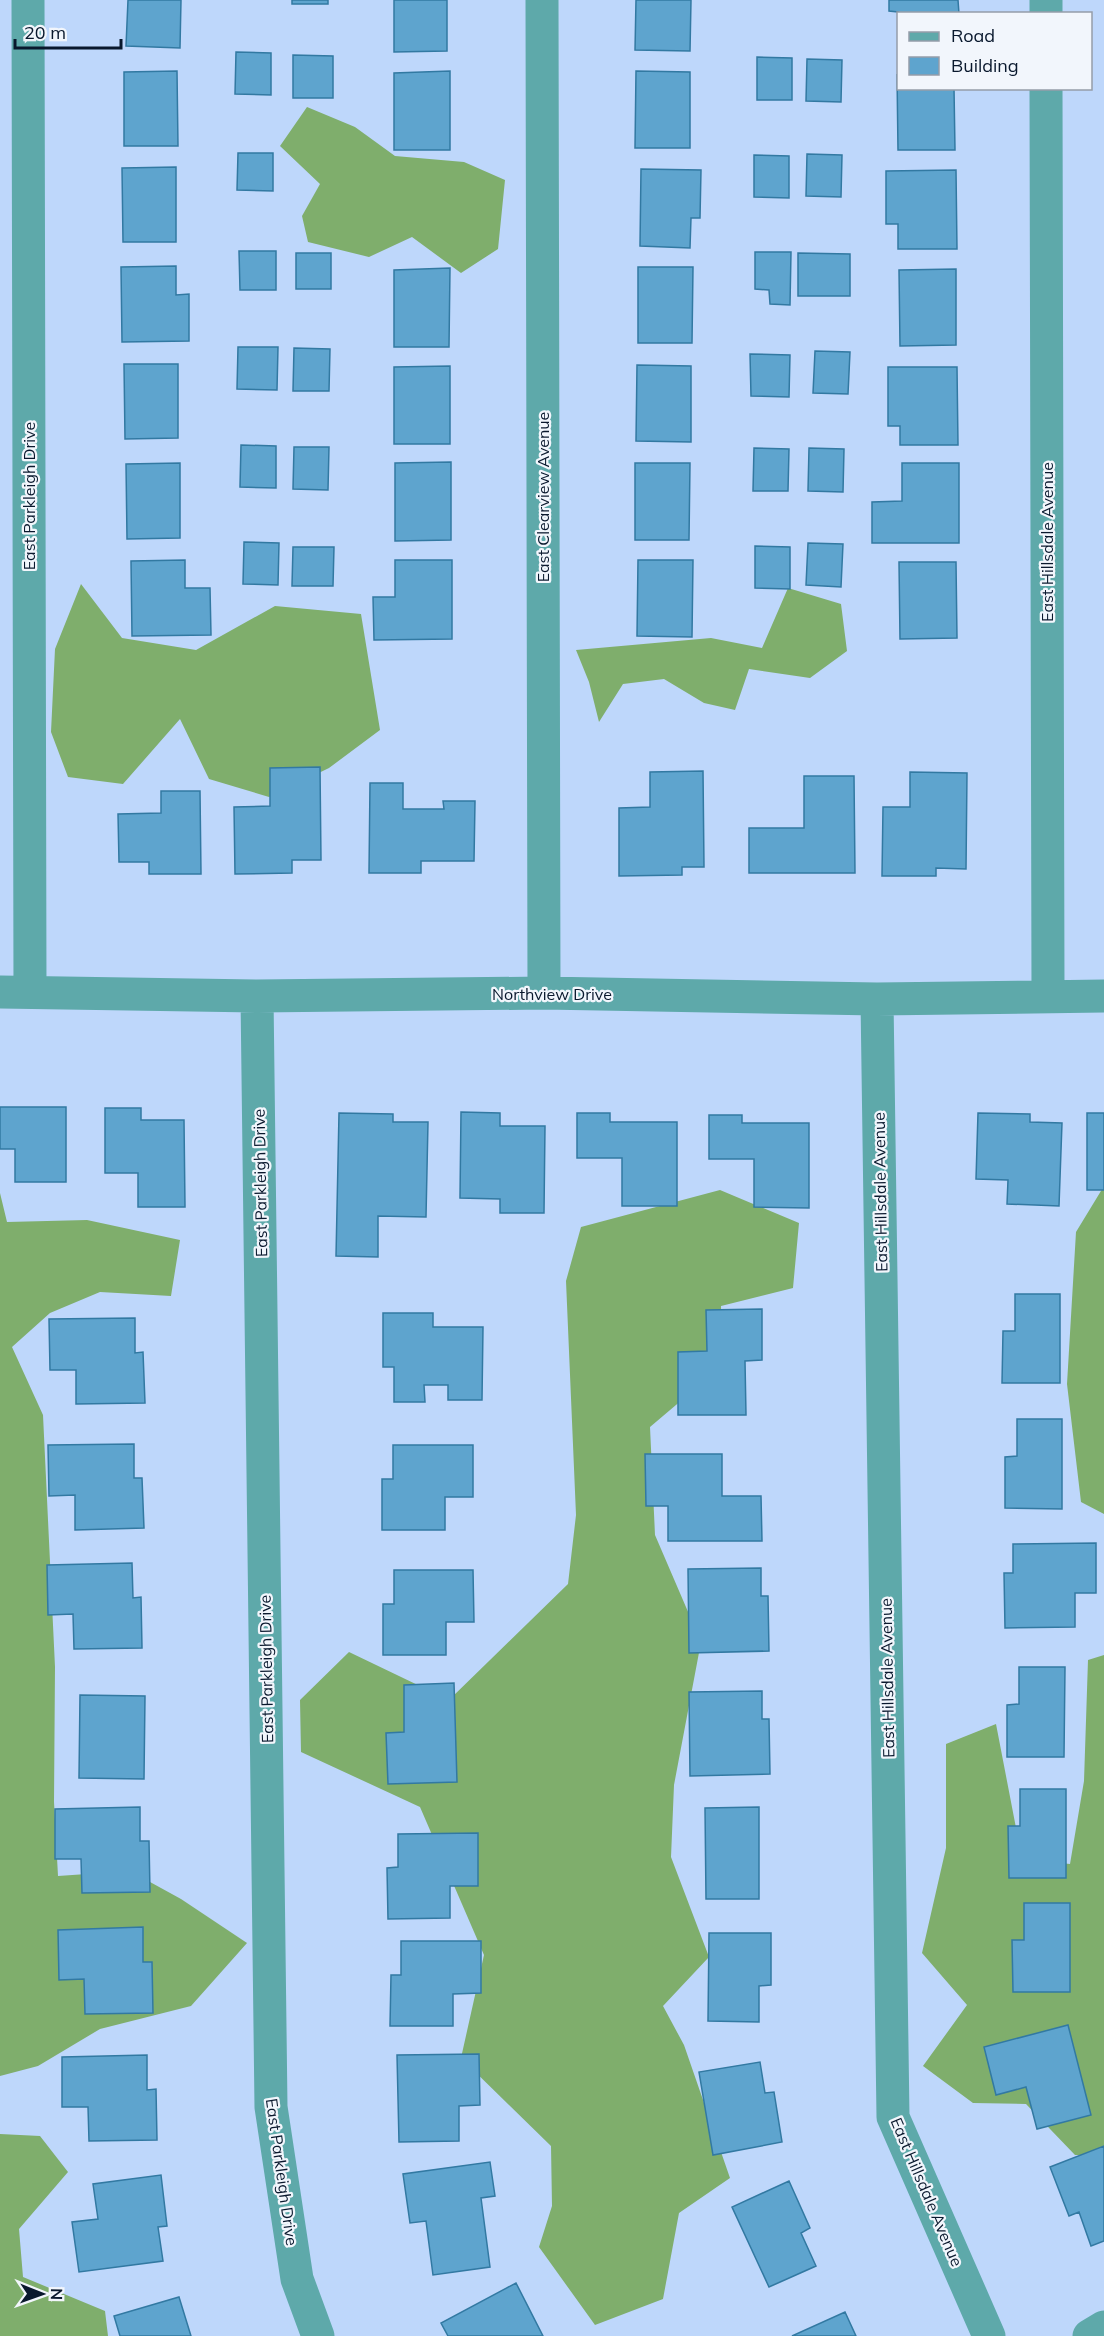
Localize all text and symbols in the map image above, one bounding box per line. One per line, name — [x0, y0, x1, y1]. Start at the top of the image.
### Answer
scale bar — [15, 12, 122, 50]
legend — [897, 12, 1092, 90]
text: 20 m — [24, 21, 66, 44]
text: Road — [951, 24, 995, 47]
text: Building — [951, 54, 1019, 77]
street label: East Clearview Avenue — [533, 412, 553, 582]
street label: East Parkleigh Drive — [19, 422, 39, 570]
street label: East Hillsdale Avenue — [1037, 462, 1057, 622]
street label: Northview Drive — [492, 984, 612, 1004]
street label: East Parkleigh Drive — [249, 1109, 271, 1257]
street label: East Hillsdale Avenue — [869, 1112, 891, 1272]
street label: East Parkleigh Drive — [255, 1595, 277, 1743]
street label: East Hillsdale Avenue — [876, 1598, 898, 1758]
street label: East Parkleigh Drive — [262, 2097, 302, 2247]
street label: East Hillsdale Avenue — [887, 2115, 967, 2269]
north arrow — [12, 2264, 72, 2324]
text: N — [47, 2288, 67, 2300]

